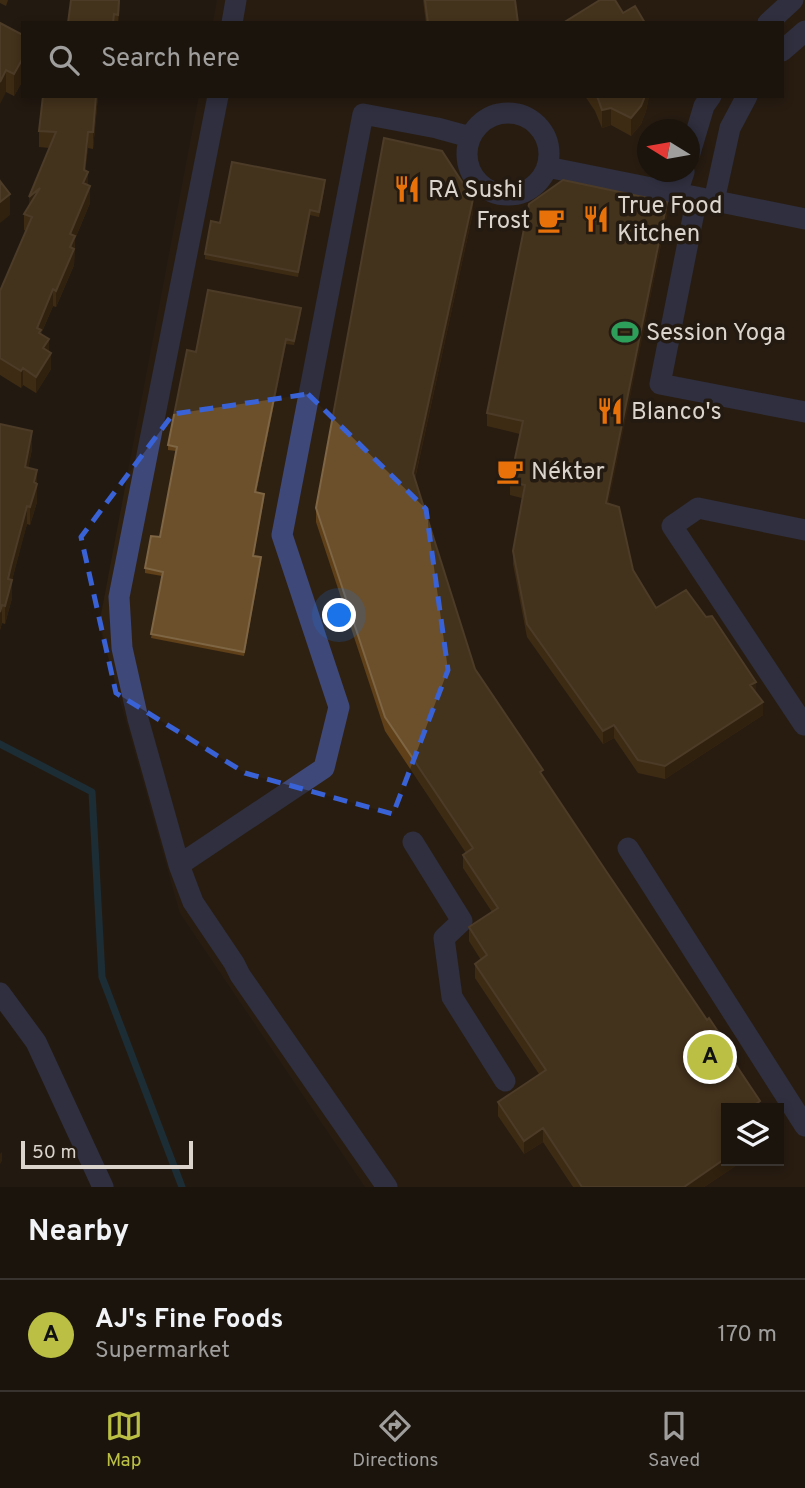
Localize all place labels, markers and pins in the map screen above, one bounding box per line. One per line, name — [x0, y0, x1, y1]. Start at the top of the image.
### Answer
restaurant icon: RA Sushi — [392, 174, 422, 204]
place label: RA Sushi — [428, 176, 523, 206]
place label: True Food Kitchen — [617, 192, 723, 250]
restaurant icon: True Food Kitchen — [581, 204, 611, 234]
cafe icon: Frost — [536, 205, 566, 235]
place label: Frost — [476, 207, 530, 237]
sports icon: Session Yoga — [610, 317, 640, 347]
place label: Session Yoga — [646, 319, 786, 349]
restaurant icon: Blanco's — [595, 396, 625, 426]
place label: Blanco's — [631, 398, 722, 428]
cafe icon: Néktər — [495, 456, 525, 486]
place label: Néktər — [531, 458, 605, 488]
pin: A — [687, 1031, 733, 1083]

